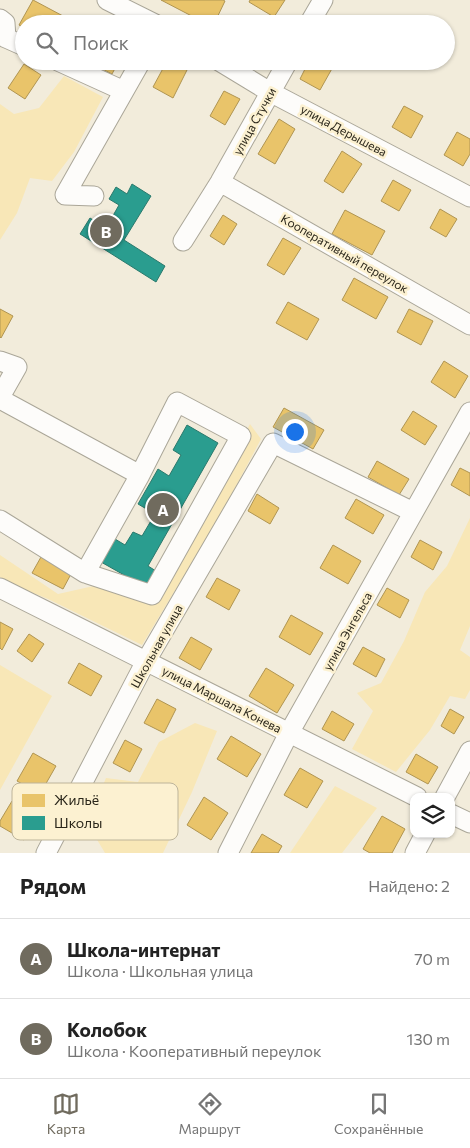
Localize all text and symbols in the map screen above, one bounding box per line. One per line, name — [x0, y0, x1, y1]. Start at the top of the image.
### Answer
search box — [15, 15, 455, 70]
icon: search — [33, 29, 61, 57]
text: Поиск — [73, 31, 129, 54]
street label: улица Стучки — [230, 85, 278, 157]
street label: улица Дерышева — [299, 101, 389, 159]
street label: Кооперативный переулок — [279, 211, 412, 296]
pin: B — [90, 212, 122, 250]
your location — [282, 419, 308, 445]
pin: A — [147, 490, 179, 528]
street label: улица Энгельса — [320, 590, 374, 672]
street label: Школьная улица — [127, 602, 185, 690]
street label: улица Маршала Конева — [160, 663, 284, 735]
legend — [12, 783, 178, 840]
text: Жильё — [54, 791, 99, 808]
map controls — [410, 793, 455, 838]
button: layers — [410, 793, 455, 838]
text: Школы — [54, 814, 102, 831]
text: Рядом — [20, 873, 86, 898]
text: Найдено: 2 — [368, 876, 450, 895]
text: Школа-интернат — [67, 938, 220, 961]
text: A — [30, 949, 42, 968]
text: 70 m — [414, 949, 450, 968]
text: Школа · Школьная улица — [67, 961, 253, 980]
text: Колобок — [67, 1018, 147, 1041]
text: B — [31, 1029, 41, 1048]
text: 130 m — [407, 1029, 450, 1048]
text: Школа · Кооперативный переулок — [67, 1041, 322, 1060]
tab: Карта — [47, 1090, 85, 1137]
tab: Маршрут — [179, 1090, 241, 1137]
tab: Сохранённые — [334, 1090, 423, 1137]

